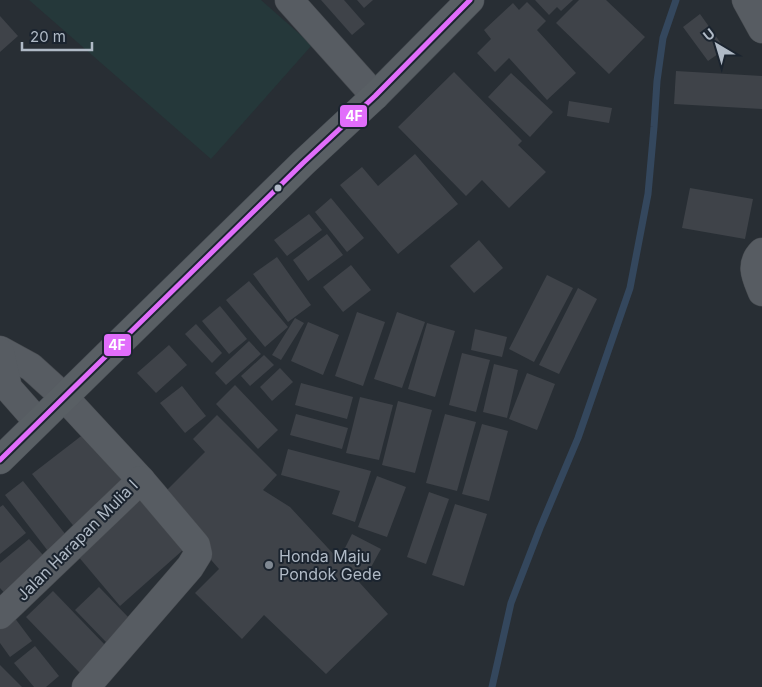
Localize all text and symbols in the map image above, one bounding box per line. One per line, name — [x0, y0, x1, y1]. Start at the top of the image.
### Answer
scale bar — [22, 20, 92, 52]
north arrow — [692, 20, 742, 70]
text: U — [699, 25, 718, 44]
text: 20 m — [30, 27, 66, 46]
line badge: 4F — [339, 104, 368, 128]
text: 4F — [345, 107, 363, 124]
unlabelled marker — [273, 183, 283, 193]
line badge: 4F — [103, 333, 132, 357]
text: 4F — [108, 336, 126, 353]
street label: Jalan Harapan Mulia I — [12, 475, 142, 605]
place label: Honda Maju Pondok Gede — [279, 546, 381, 584]
marker: Honda Maju Pondok Gede — [263, 559, 275, 571]

